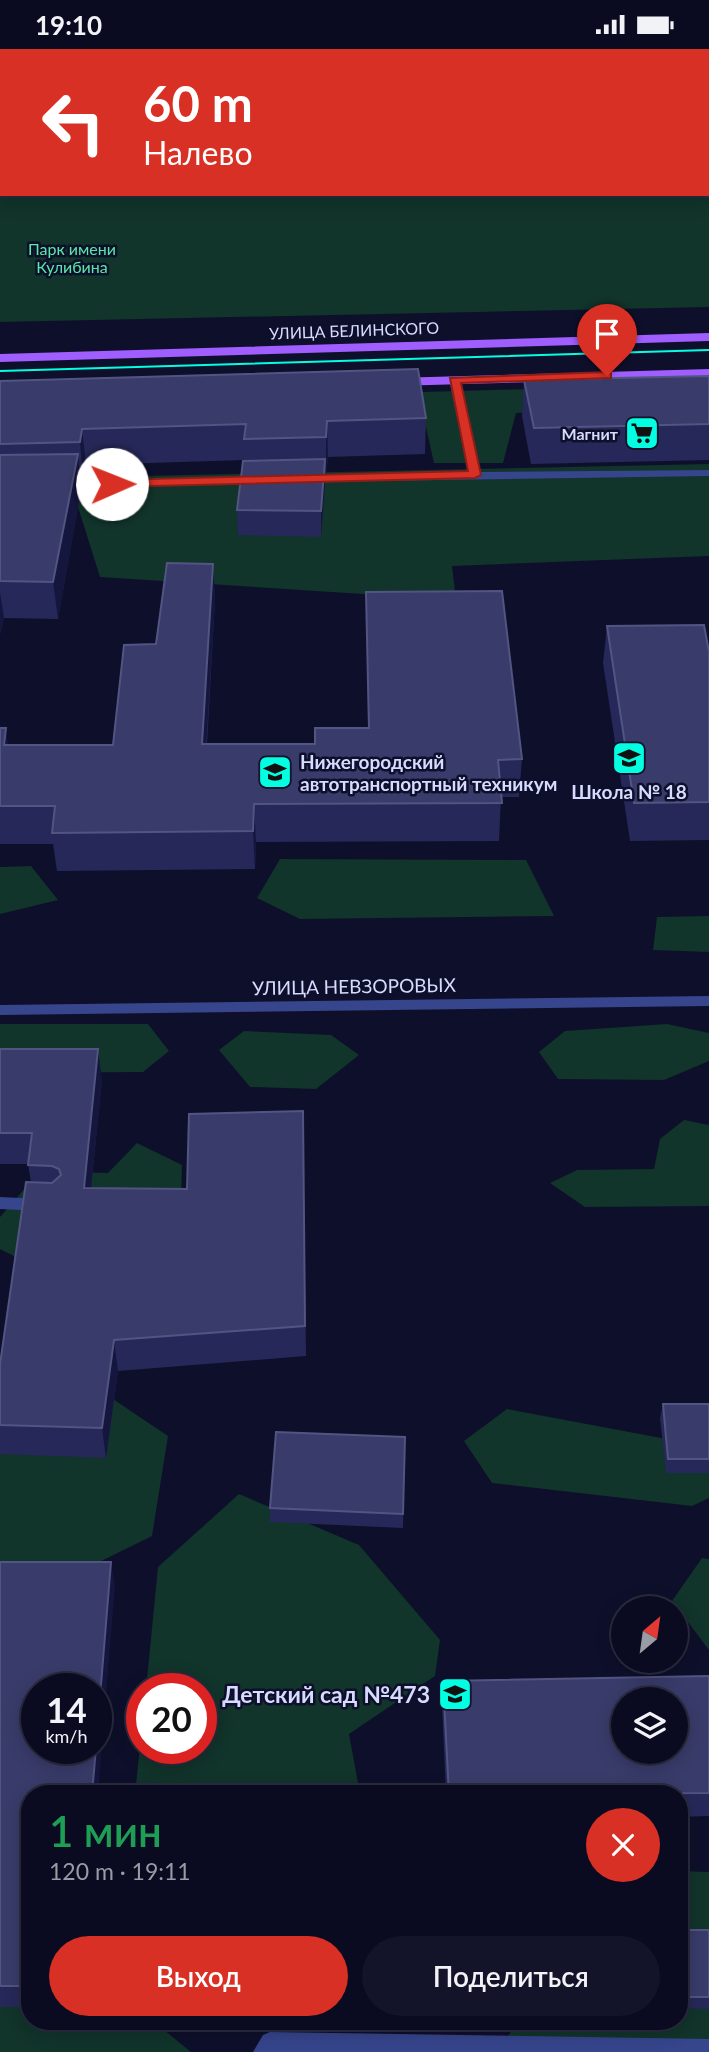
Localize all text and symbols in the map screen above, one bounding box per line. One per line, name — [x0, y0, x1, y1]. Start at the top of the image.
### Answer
text: 19:10 — [35, 9, 102, 41]
text: 60 m — [143, 74, 253, 132]
icon: left — [28, 77, 119, 168]
text: Налево — [143, 133, 253, 172]
park label: Парк имени Кулибина — [28, 239, 116, 276]
pin — [577, 304, 637, 376]
icon: arrive — [588, 315, 626, 353]
street label: УЛИЦА БЕЛИНСКОГО — [269, 318, 439, 342]
supermarket icon: Магнит — [623, 414, 661, 452]
place label: Магнит — [562, 424, 619, 443]
position arrow — [75, 447, 149, 521]
school or university icon: Школа № 18 — [610, 739, 648, 777]
place label: Нижегородский автотранспортный техникум — [300, 750, 557, 795]
school or university icon: Нижегородский автотранспортный техникум — [256, 753, 294, 791]
place label: Школа № 18 — [571, 780, 687, 803]
street label: УЛИЦА НЕВЗОРОВЫХ — [252, 973, 457, 999]
north arrow — [611, 1596, 688, 1673]
map controls — [611, 1596, 688, 1764]
speed limit sign: 20 — [126, 1673, 217, 1764]
school or university icon: Детский сад №473 — [436, 1675, 474, 1713]
place label: Детский сад №473 — [222, 1680, 430, 1708]
button: layers — [611, 1687, 688, 1764]
text: 14 — [46, 1688, 87, 1730]
text: km/h — [45, 1725, 88, 1747]
text: 1 мин — [49, 1806, 162, 1856]
button: close — [586, 1808, 660, 1882]
text: 120 m · 19:11 — [49, 1857, 191, 1885]
button: Выход — [49, 1936, 348, 2016]
button: Поделиться — [362, 1936, 660, 2016]

